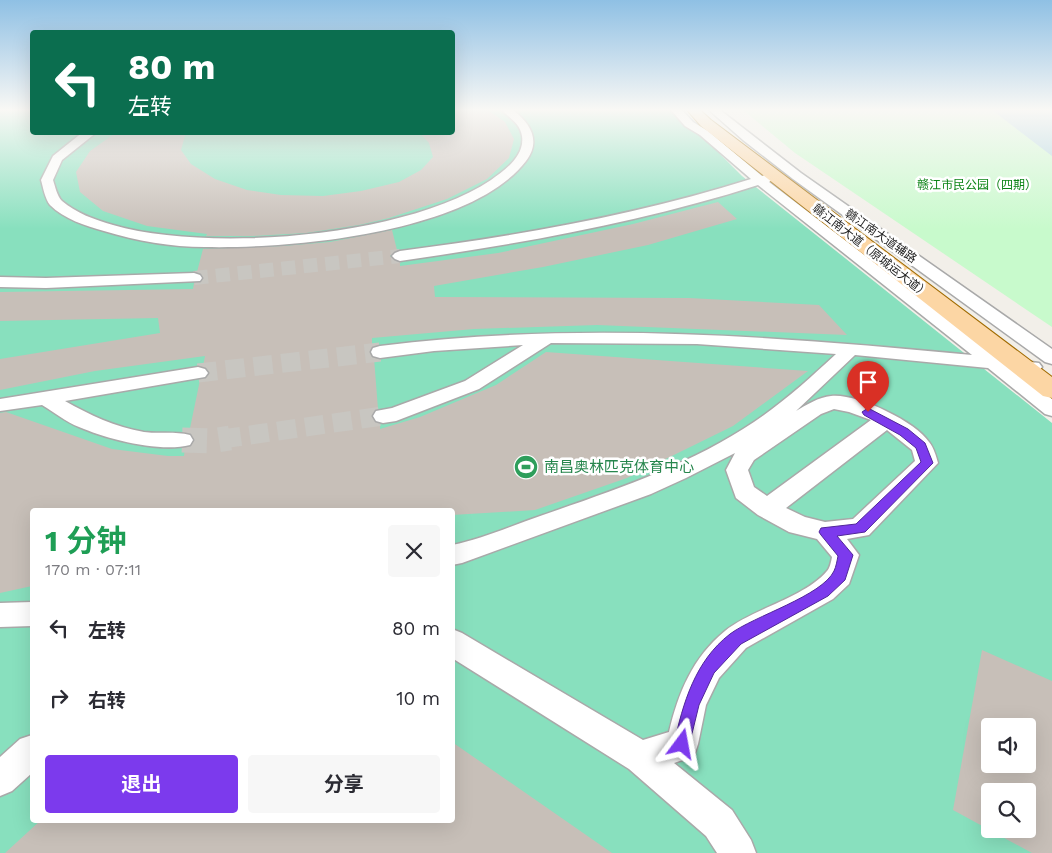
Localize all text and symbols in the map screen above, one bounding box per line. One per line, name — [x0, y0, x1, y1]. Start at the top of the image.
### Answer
text: 80 m — [128, 46, 215, 88]
icon: left — [45, 50, 110, 115]
text: 左转 — [128, 94, 172, 119]
park label: 赣江市民公园（四期） — [917, 178, 1037, 192]
street label: 赣江南大道（原城运大道） — [810, 201, 932, 301]
street label: 赣江南大道辅路 — [843, 206, 919, 266]
pin — [847, 361, 889, 412]
icon: arrive — [854, 368, 882, 396]
sports icon: 南昌奥林匹克体育中心 — [513, 454, 539, 480]
place label: 南昌奥林匹克体育中心 — [544, 458, 694, 476]
text: 1 分钟 — [45, 523, 127, 558]
button: close — [388, 525, 440, 577]
text: 170 m · 07:11 — [45, 560, 141, 579]
icon: left — [45, 614, 73, 642]
text: 80 m — [392, 617, 440, 640]
text: 左转 — [88, 619, 126, 642]
icon: right — [45, 684, 73, 712]
text: 10 m — [396, 687, 440, 710]
text: 右转 — [88, 689, 126, 712]
position arrow — [655, 717, 707, 769]
map controls — [981, 718, 1036, 838]
button: sound — [981, 718, 1036, 773]
button: 退出 — [45, 755, 238, 813]
button: 分享 — [248, 755, 440, 813]
button: search — [981, 783, 1036, 838]

